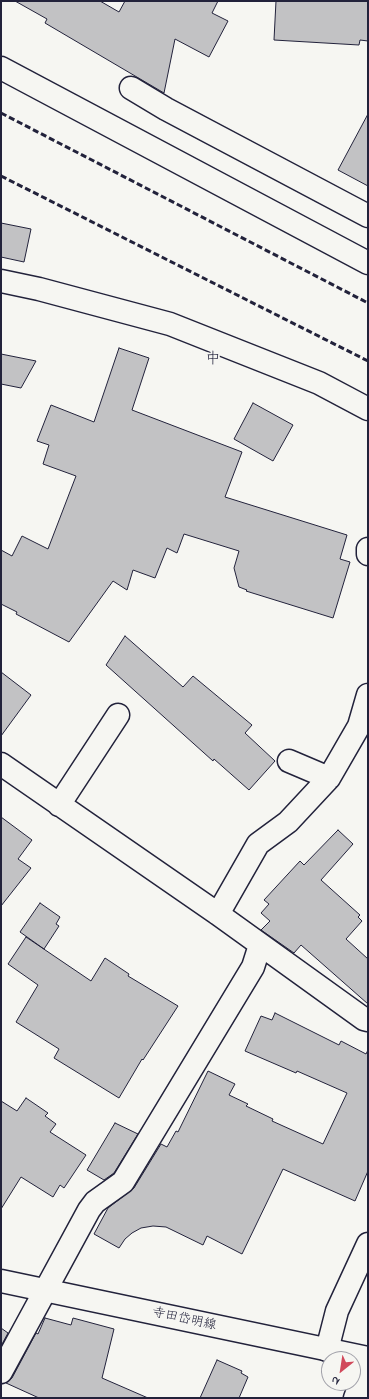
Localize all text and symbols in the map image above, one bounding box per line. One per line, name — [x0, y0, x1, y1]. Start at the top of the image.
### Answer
district label: 中 — [206, 352, 220, 370]
street label: 寺田岱明線 — [151, 1306, 217, 1334]
north arrow — [321, 1351, 361, 1391]
text: N — [328, 1372, 343, 1389]

